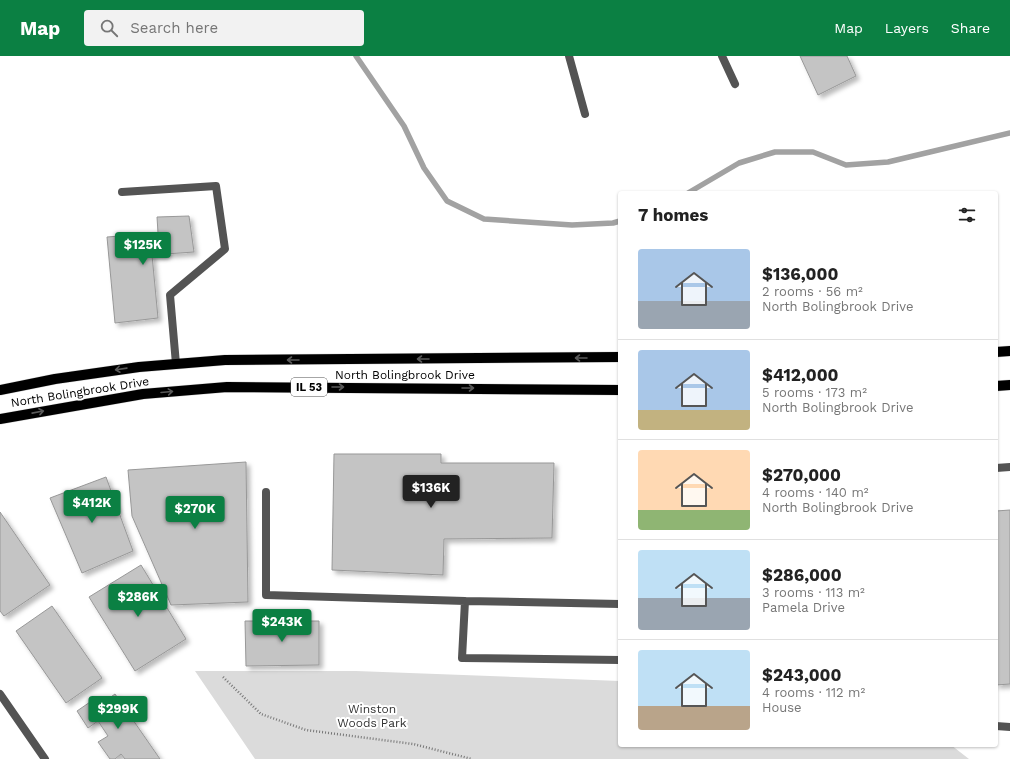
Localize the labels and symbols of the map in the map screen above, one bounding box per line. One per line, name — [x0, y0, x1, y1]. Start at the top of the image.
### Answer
pin: $125K — [115, 232, 171, 266]
one-way arrow — [575, 354, 588, 362]
one-way arrow — [417, 355, 430, 363]
one-way arrow — [287, 356, 300, 364]
one-way arrow — [115, 365, 128, 373]
street label: North Bolingbrook Drive — [335, 368, 475, 382]
street label: North Bolingbrook Drive — [10, 374, 150, 410]
road number: IL 53 — [291, 378, 327, 396]
one-way arrow — [331, 384, 344, 391]
one-way arrow — [461, 385, 474, 392]
one-way arrow — [160, 388, 173, 396]
one-way arrow — [31, 407, 44, 415]
pin: $136K — [403, 475, 459, 509]
pin: $412K — [64, 490, 120, 524]
pin: $270K — [167, 496, 223, 530]
pin: $286K — [110, 584, 166, 618]
pin: $243K — [254, 609, 310, 643]
pin: $299K — [90, 696, 146, 730]
park label: Winston Woods Park — [337, 702, 407, 730]

